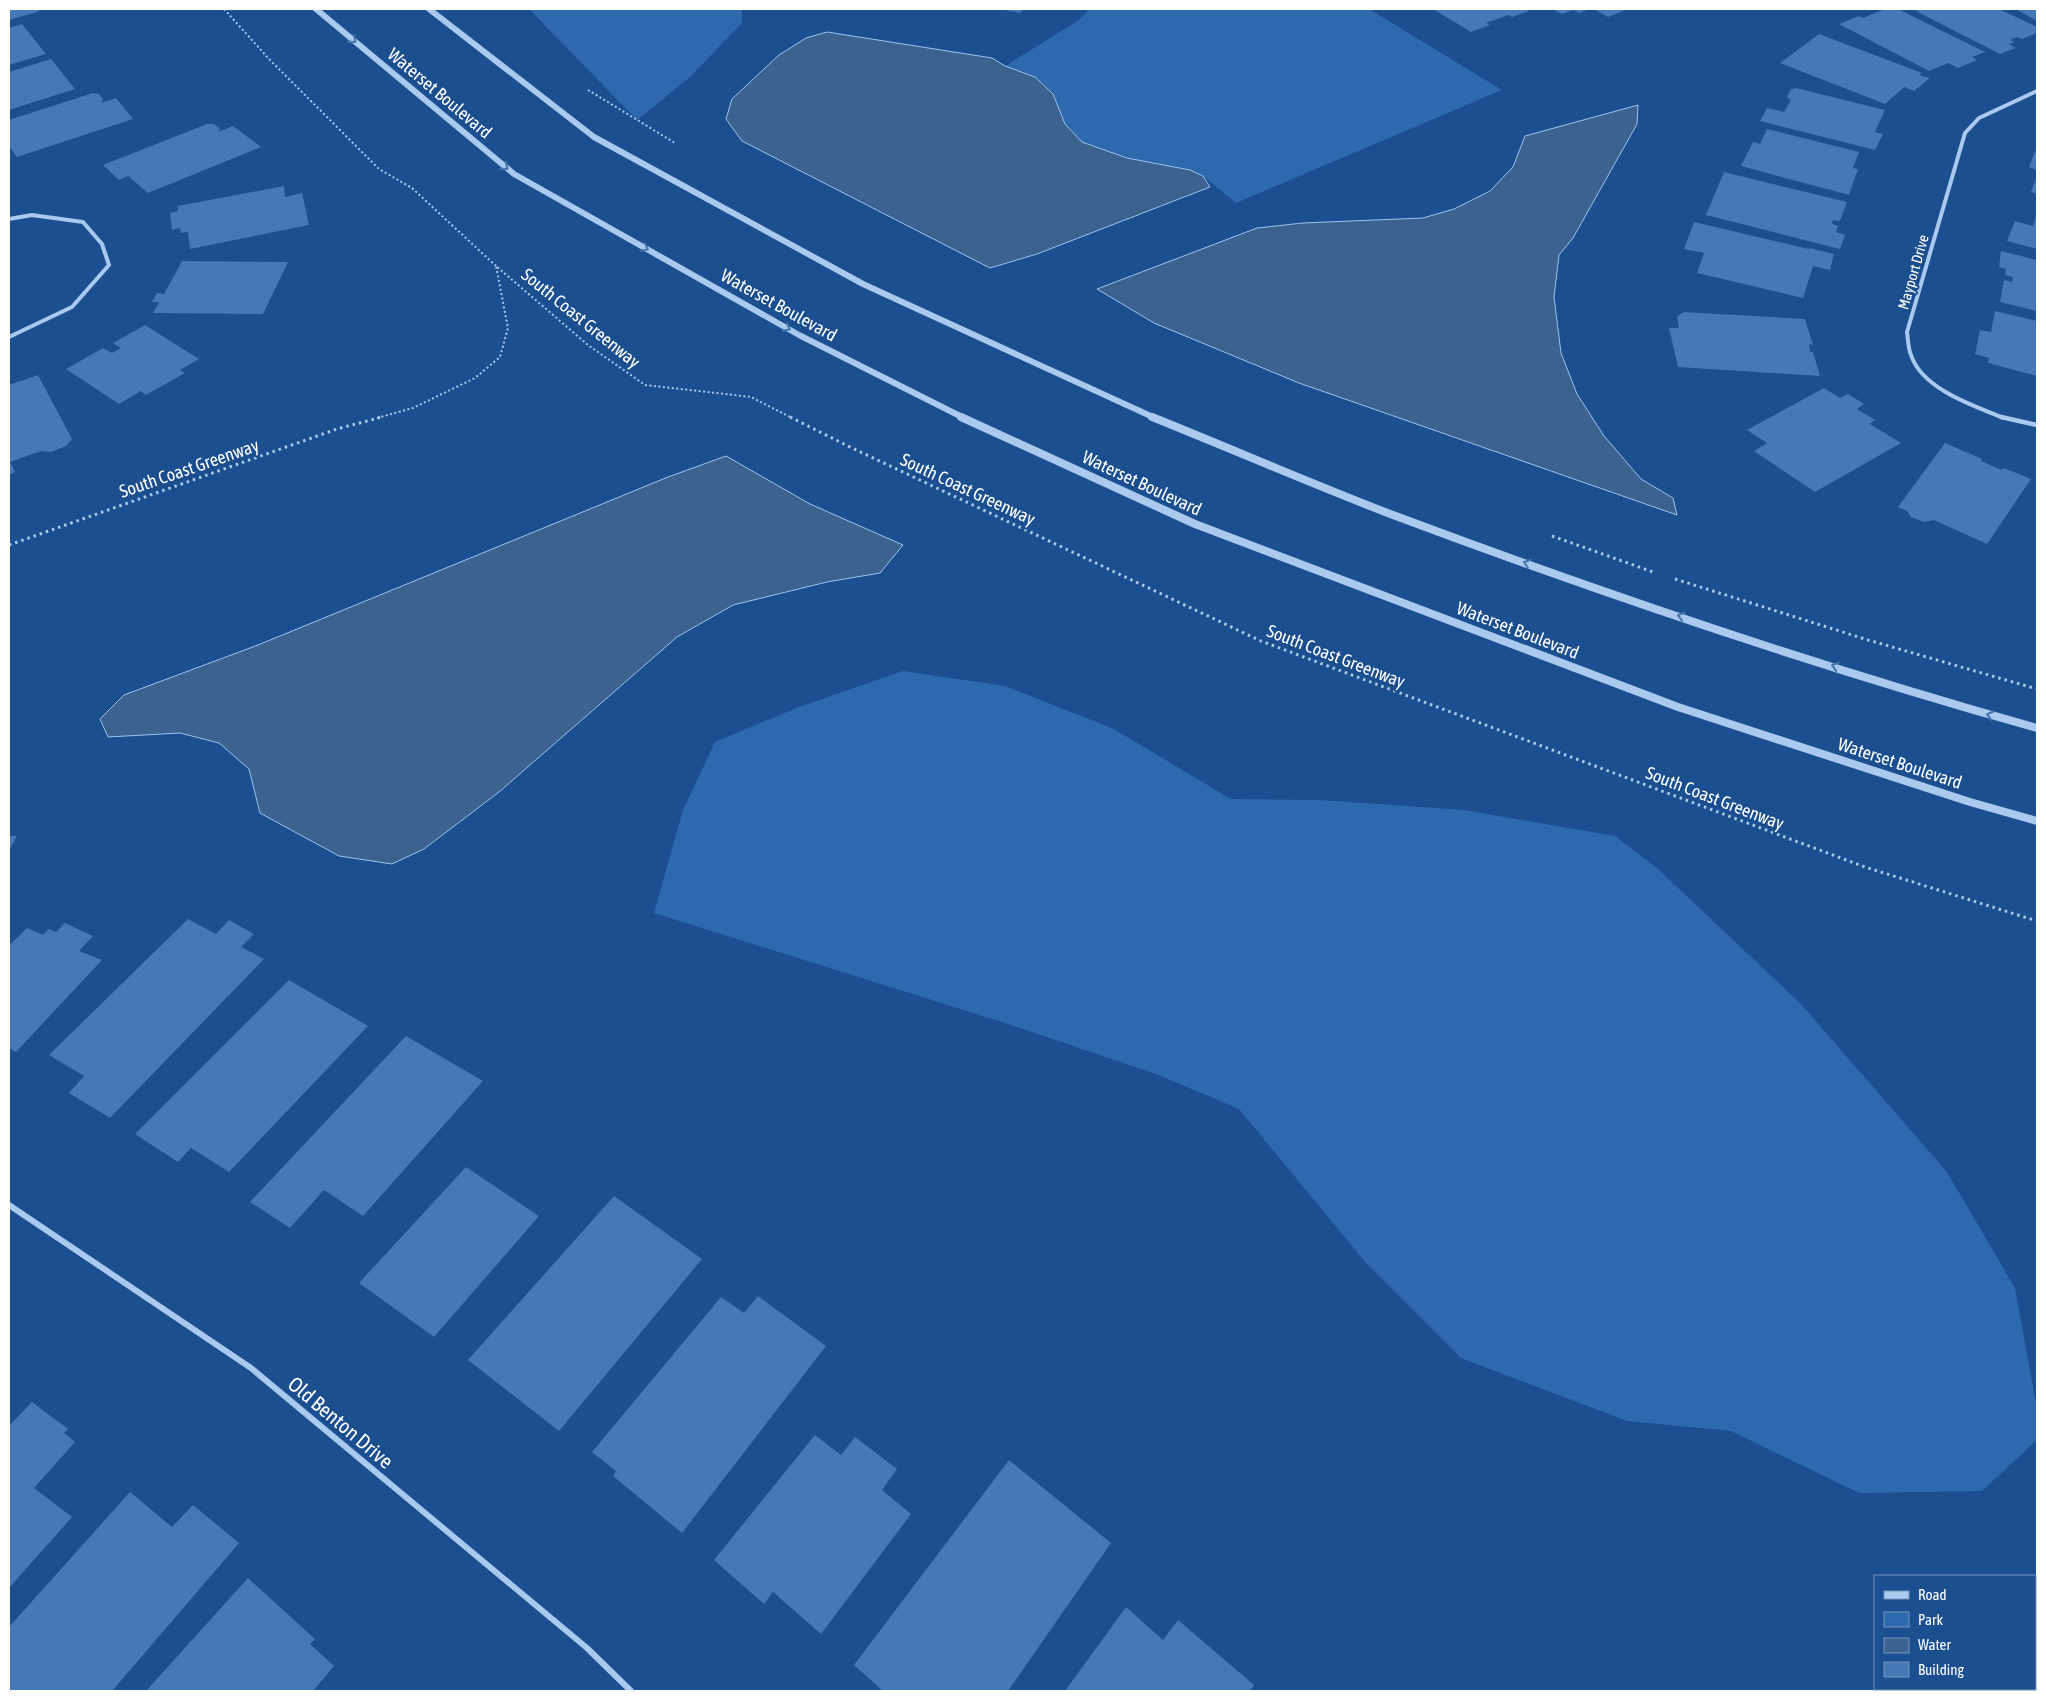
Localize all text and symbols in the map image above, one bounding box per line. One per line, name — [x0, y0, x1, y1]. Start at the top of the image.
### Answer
one-way arrow — [347, 34, 356, 43]
street label: Waterset Boulevard — [384, 43, 496, 143]
one-way arrow — [499, 161, 508, 170]
street label: Mayport Drive — [1894, 232, 1932, 311]
one-way arrow — [640, 242, 649, 252]
street label: South Coast Greenway — [518, 264, 644, 372]
street label: Waterset Boulevard — [717, 264, 841, 346]
one-way arrow — [781, 322, 790, 332]
street label: South Coast Greenway — [116, 434, 262, 502]
street label: Waterset Boulevard — [1079, 446, 1205, 520]
street label: South Coast Greenway — [897, 449, 1039, 529]
one-way arrow — [1523, 559, 1532, 569]
street label: Waterset Boulevard — [1454, 597, 1582, 663]
one-way arrow — [1677, 612, 1685, 622]
street label: South Coast Greenway — [1264, 620, 1408, 692]
one-way arrow — [1832, 662, 1840, 672]
one-way arrow — [1987, 710, 1995, 720]
street label: Waterset Boulevard — [1835, 733, 1965, 793]
street label: South Coast Greenway — [1643, 762, 1787, 834]
street label: Old Benton Drive — [284, 1371, 398, 1473]
legend — [1874, 1575, 2036, 1690]
text: Road — [1918, 1586, 1947, 1603]
text: Park — [1918, 1611, 1943, 1628]
text: Water — [1918, 1636, 1951, 1653]
text: Building — [1918, 1661, 1964, 1678]

